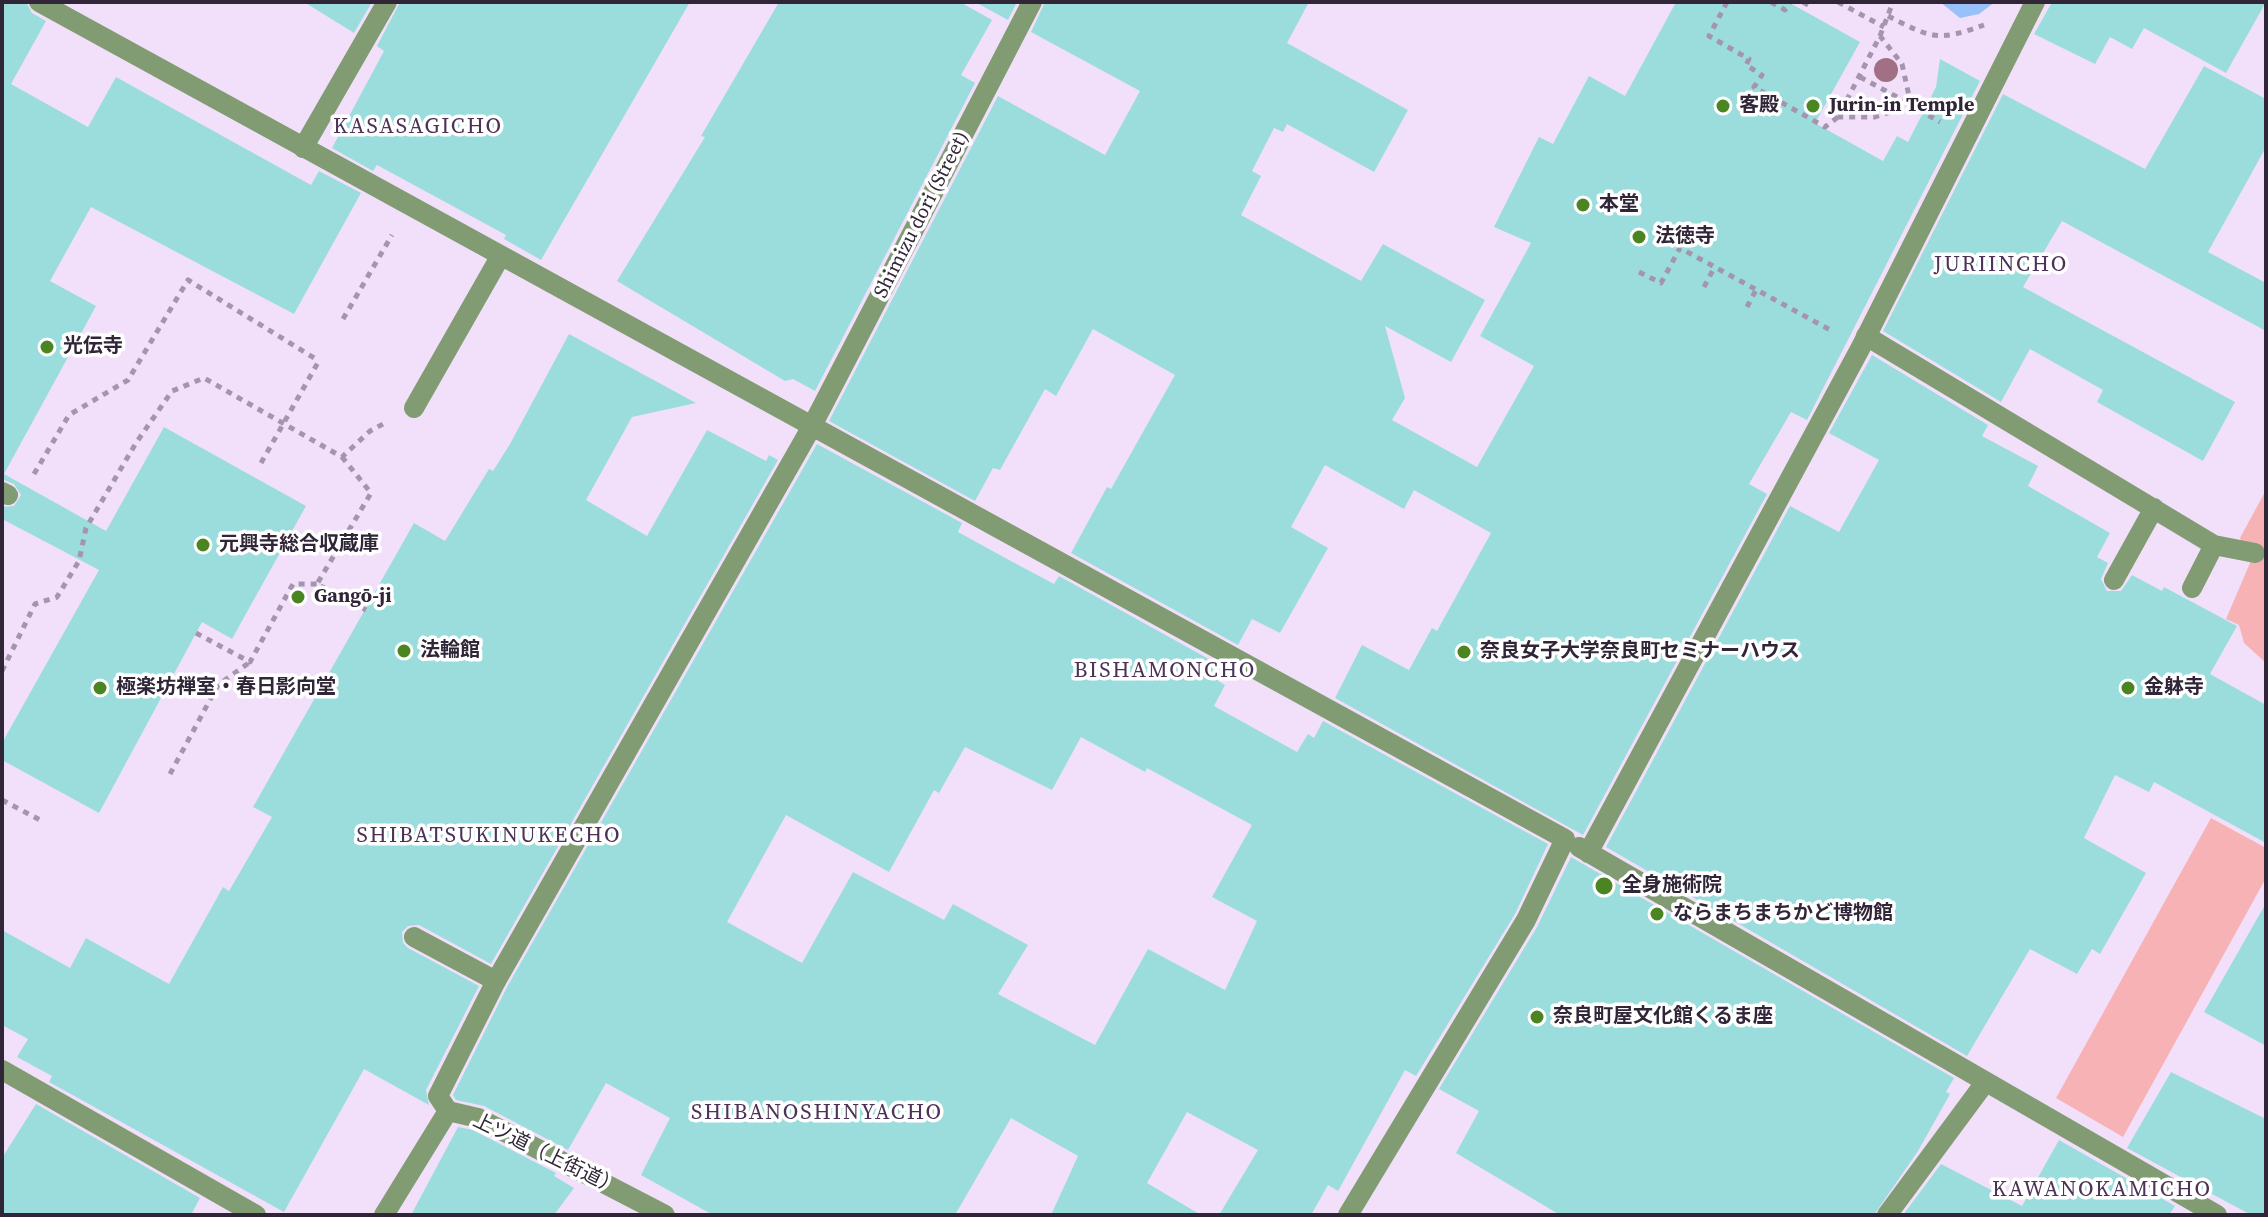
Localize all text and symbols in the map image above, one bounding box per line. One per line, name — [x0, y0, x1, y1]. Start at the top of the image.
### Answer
place label: 客殿 — [1739, 94, 1779, 118]
place label: Jurin-in Temple — [1829, 94, 1974, 118]
marker: 客殿 — [1714, 97, 1732, 115]
marker: Jurin-in Temple — [1804, 97, 1822, 115]
district label: KASASAGICHO — [333, 114, 503, 140]
street label: Shimizu dori (Street) — [870, 128, 974, 302]
place label: 本堂 — [1599, 193, 1639, 217]
marker: 本堂 — [1574, 196, 1592, 214]
place label: 法徳寺 — [1655, 225, 1715, 249]
marker: 法徳寺 — [1630, 228, 1648, 246]
district label: JURIINCHO — [1934, 252, 2068, 278]
place label: 光伝寺 — [63, 335, 123, 359]
marker: 光伝寺 — [38, 338, 56, 356]
place label: 元興寺総合収蔵庫 — [219, 533, 379, 557]
marker: 元興寺総合収蔵庫 — [194, 536, 212, 554]
place label: Gangō-ji — [314, 585, 392, 609]
marker: Gangō-ji — [289, 588, 307, 606]
place label: 法輪館 — [420, 639, 480, 663]
place label: 奈良女子大学奈良町セミナーハウス — [1480, 640, 1800, 664]
marker: 法輪館 — [395, 642, 413, 660]
marker: 奈良女子大学奈良町セミナーハウス — [1455, 643, 1473, 661]
district label: BISHAMONCHO — [1074, 658, 1256, 684]
place label: 極楽坊禅室・春日影向堂 — [116, 676, 336, 700]
place label: 金躰寺 — [2144, 676, 2204, 700]
marker: 極楽坊禅室・春日影向堂 — [91, 679, 109, 697]
marker: 金躰寺 — [2119, 679, 2137, 697]
district label: SHIBATSUKINUKECHO — [357, 823, 621, 849]
place label: 全身施術院 — [1622, 874, 1722, 898]
marker: 全身施術院 — [1593, 875, 1615, 897]
place label: ならまちまちかど博物館 — [1673, 902, 1893, 926]
marker: ならまちまちかど博物館 — [1648, 905, 1666, 923]
place label: 奈良町屋文化館くるま座 — [1553, 1005, 1773, 1029]
marker: 奈良町屋文化館くるま座 — [1528, 1008, 1546, 1026]
district label: SHIBANOSHINYACHO — [691, 1100, 943, 1126]
street label: 上ツ道（上街道） — [469, 1109, 623, 1201]
district label: KAWANOKAMICHO — [1992, 1177, 2212, 1203]

